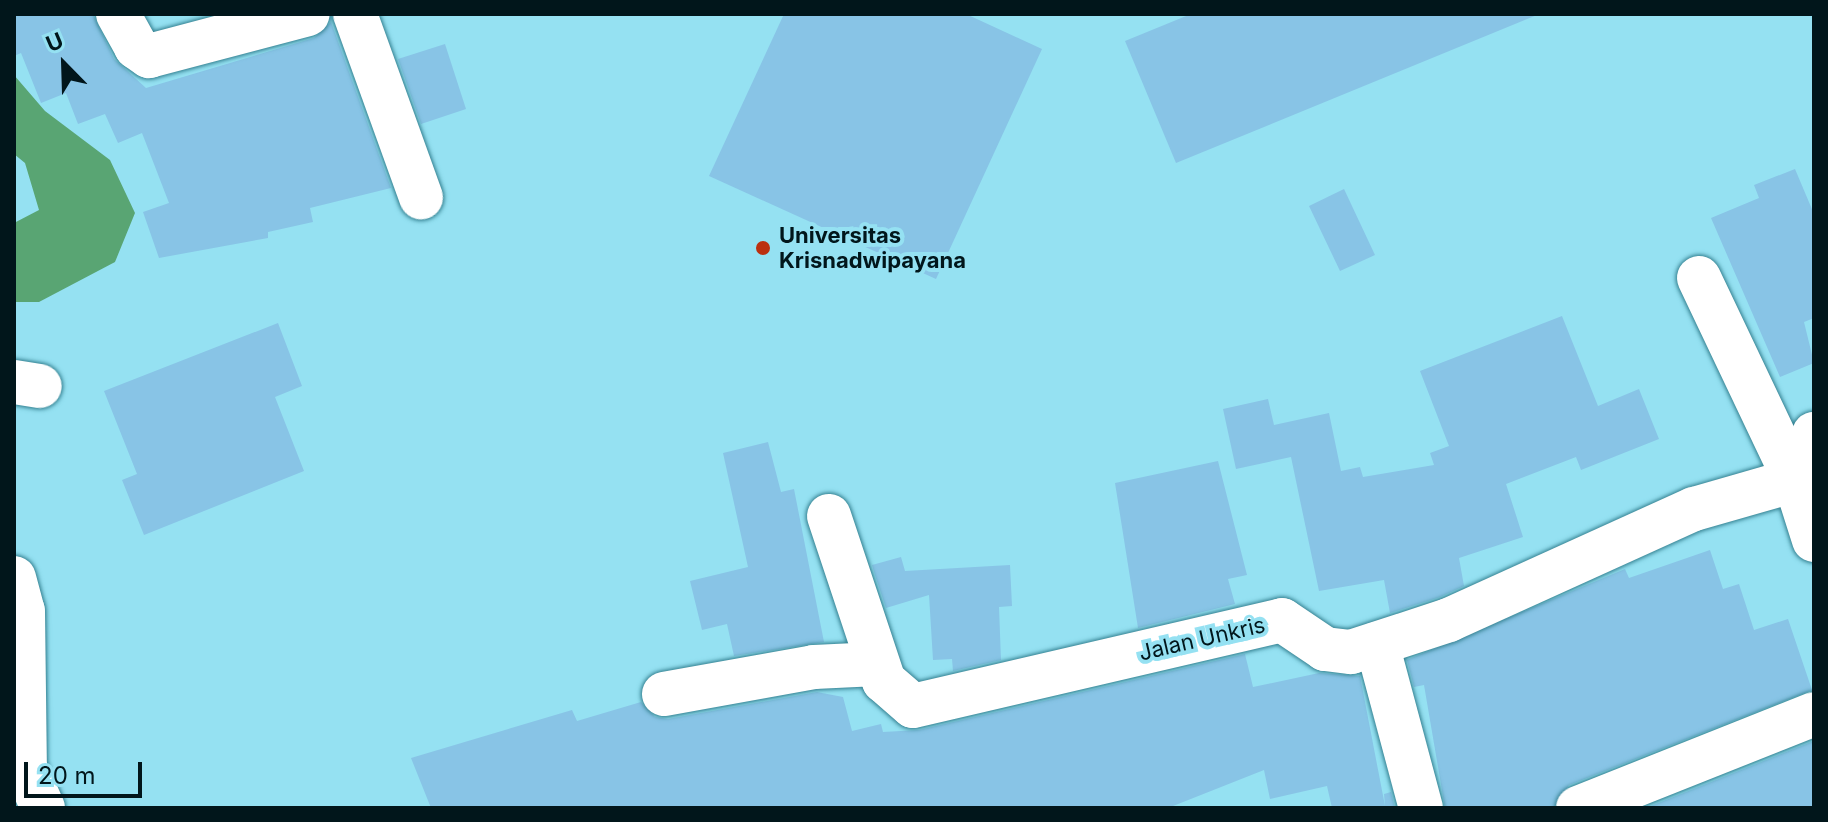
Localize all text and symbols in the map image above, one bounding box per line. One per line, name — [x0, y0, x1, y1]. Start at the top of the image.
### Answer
north arrow — [24, 24, 104, 104]
text: U — [42, 27, 67, 57]
place label: Universitas Krisnadwipayana — [779, 222, 966, 274]
marker: Universitas Krisnadwipayana — [754, 239, 772, 257]
street label: Jalan Unkris — [1136, 612, 1268, 666]
scale bar — [28, 746, 146, 796]
text: 20 m — [38, 761, 96, 790]

